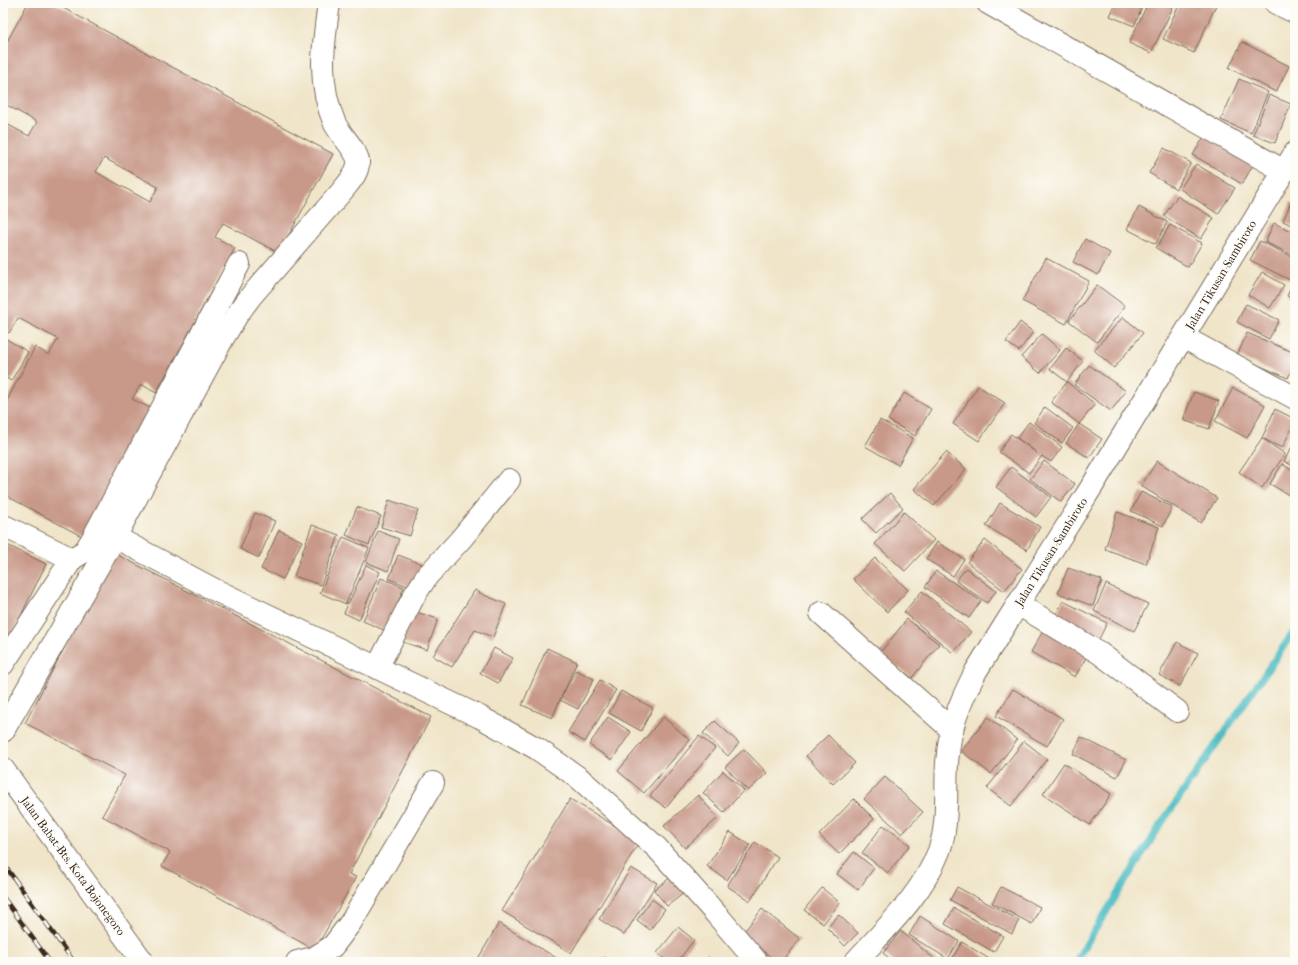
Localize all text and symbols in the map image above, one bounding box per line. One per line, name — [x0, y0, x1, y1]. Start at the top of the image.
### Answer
street label: Jalan Tikusan-Sambiroto — [1182, 218, 1259, 333]
street label: Jalan Tikusan-Sambiroto — [1011, 495, 1090, 610]
street label: Jalan Babat-Bts. Kota Bojonegoro — [17, 793, 128, 938]

